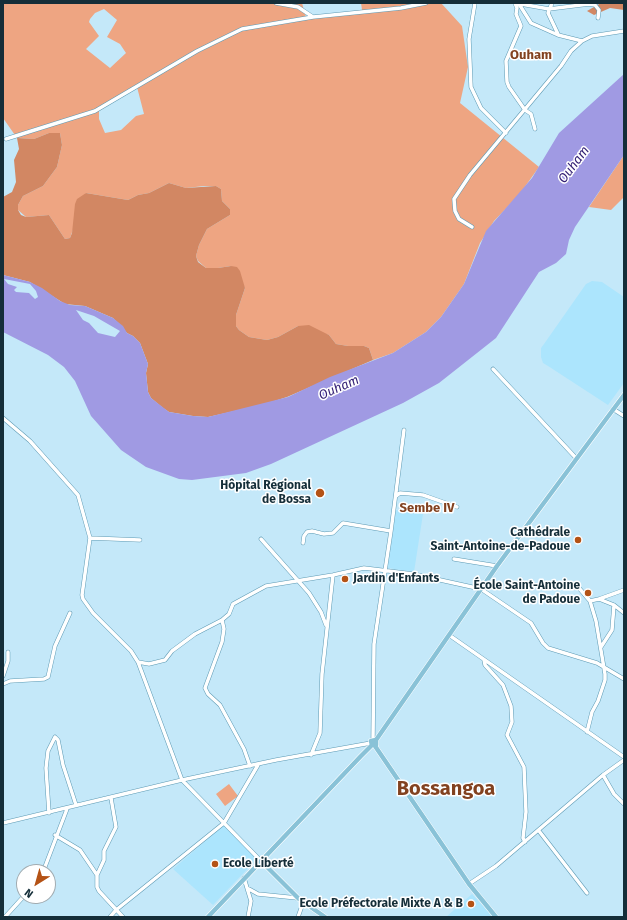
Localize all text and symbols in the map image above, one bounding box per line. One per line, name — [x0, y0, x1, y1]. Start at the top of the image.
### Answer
district label: Ouham — [510, 47, 552, 63]
water label: Ouham — [555, 143, 593, 187]
water label: Ouham — [316, 372, 362, 404]
place label: Hôpital Régional de Bossa — [220, 479, 311, 507]
marker: Hôpital Régional de Bossa — [314, 487, 326, 499]
district label: Sembe IV — [400, 500, 454, 516]
place label: Cathédrale Saint-Antoine-de-Padoue — [431, 526, 570, 554]
marker: Cathédrale Saint-Antoine-de-Padoue — [573, 535, 583, 545]
place label: Jardin d'Enfants — [353, 572, 439, 586]
marker: Jardin d'Enfants — [340, 574, 350, 584]
place label: École Saint-Antoine de Padoue — [473, 579, 580, 607]
marker: École Saint-Antoine de Padoue — [583, 588, 593, 598]
district label: Bossangoa — [397, 777, 495, 801]
place label: Ecole Liberté — [223, 857, 294, 871]
marker: Ecole Liberté — [210, 859, 220, 869]
north arrow — [16, 864, 56, 904]
text: N — [22, 886, 36, 901]
place label: Ecole Préfectorale Mixte A & B — [300, 897, 463, 911]
marker: Ecole Préfectorale Mixte A & B — [466, 899, 476, 909]

